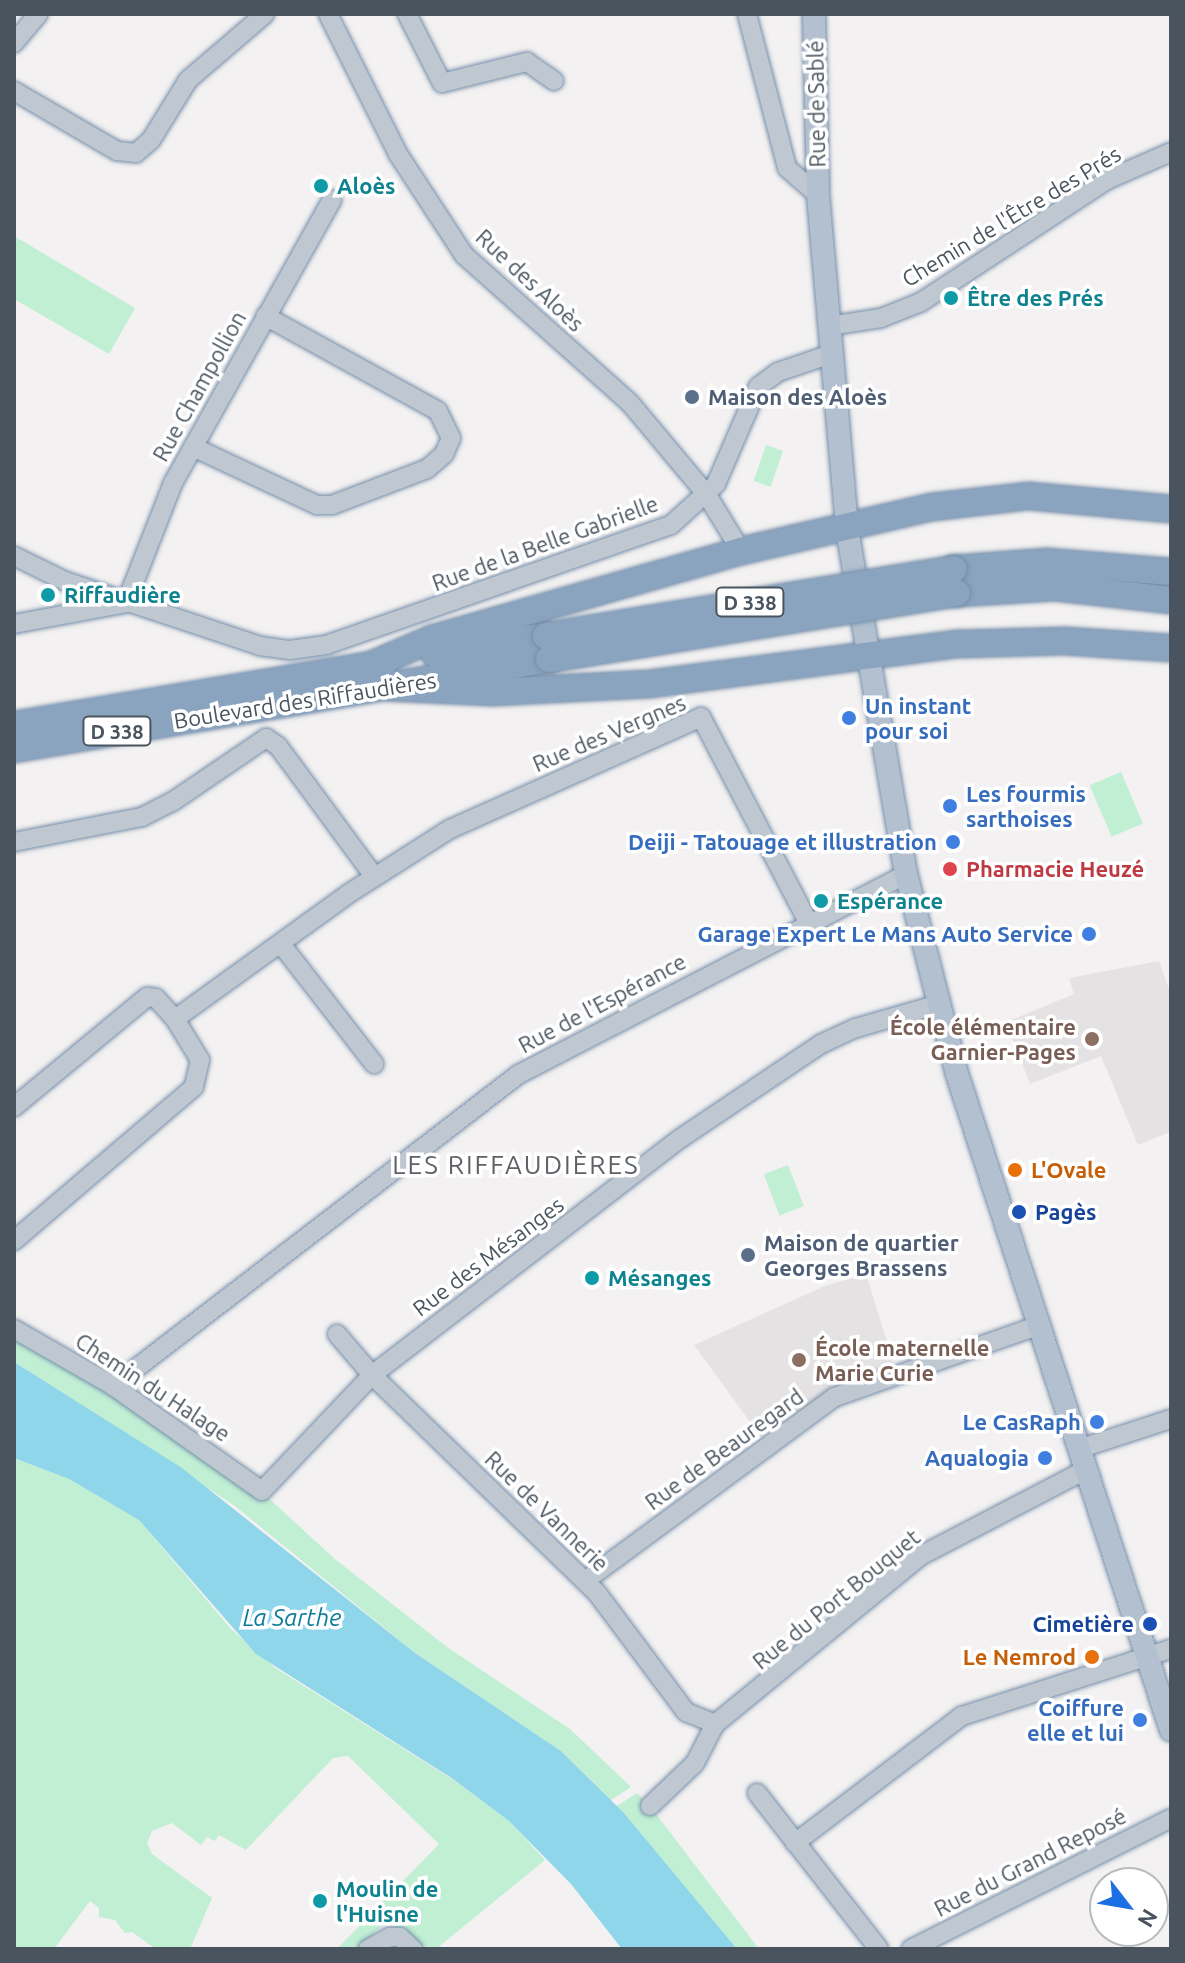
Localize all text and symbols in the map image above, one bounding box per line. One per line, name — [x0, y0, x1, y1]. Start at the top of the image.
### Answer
street label: Rue de Sablé — [802, 40, 830, 168]
street label: Chemin de l'Être des Prés — [897, 140, 1125, 292]
place label: Aloès — [337, 173, 395, 199]
marker: Aloès — [312, 177, 330, 195]
street label: Rue des Aloès — [471, 223, 589, 337]
place label: Être des Prés — [967, 285, 1104, 311]
marker: Être des Prés — [942, 289, 960, 307]
street label: Rue Champollion — [147, 306, 251, 466]
place label: Maison des Aloès — [708, 384, 887, 410]
marker: Maison des Aloès — [683, 388, 701, 406]
street label: Rue de la Belle Gabrielle — [428, 490, 662, 596]
place label: Riffaudière — [64, 582, 181, 608]
marker: Riffaudière — [39, 586, 57, 604]
road number: D 338 — [714, 586, 786, 618]
street label: Boulevard des Riffaudières — [172, 666, 438, 734]
street label: Rue des Vergnes — [529, 689, 689, 777]
place label: Un instant pour soi — [865, 692, 971, 744]
marker: Un instant pour soi — [840, 709, 858, 727]
road number: D 338 — [81, 715, 153, 747]
place label: Les fourmis sarthoises — [966, 780, 1086, 832]
marker: Les fourmis sarthoises — [941, 797, 959, 815]
place label: Deiji - Tatouage et illustration — [628, 829, 937, 855]
marker: Deiji - Tatouage et illustration — [944, 833, 962, 851]
place label: Pharmacie Heuzé — [966, 856, 1144, 882]
marker: Pharmacie Heuzé — [941, 860, 959, 878]
place label: Espérance — [837, 888, 943, 914]
marker: Espérance — [812, 892, 830, 910]
place label: Garage Expert Le Mans Auto Service — [697, 921, 1073, 947]
marker: Garage Expert Le Mans Auto Service — [1080, 925, 1098, 943]
street label: Rue de l'Espérance — [514, 948, 690, 1058]
place label: École élémentaire Garnier-Pages — [890, 1013, 1076, 1064]
marker: École élémentaire Garnier-Pages — [1083, 1030, 1101, 1048]
district label: LES RIFFAUDIÈRES — [392, 1149, 640, 1181]
place label: L'Ovale — [1031, 1157, 1106, 1183]
marker: L'Ovale — [1006, 1161, 1024, 1179]
street label: Rue des Mésanges — [407, 1191, 569, 1321]
place label: Pagès — [1035, 1199, 1097, 1225]
marker: Pagès — [1010, 1203, 1028, 1221]
place label: Maison de quartier Georges Brassens — [764, 1229, 959, 1280]
marker: Maison de quartier Georges Brassens — [739, 1246, 757, 1264]
place label: Mésanges — [608, 1265, 711, 1291]
marker: Mésanges — [583, 1269, 601, 1287]
street label: Chemin du Halage — [71, 1327, 235, 1447]
place label: École maternelle Marie Curie — [815, 1334, 989, 1386]
marker: École maternelle Marie Curie — [790, 1351, 808, 1369]
street label: Rue de Beauregard — [640, 1383, 808, 1515]
place label: Le CasRaph — [962, 1409, 1081, 1435]
marker: Le CasRaph — [1088, 1413, 1106, 1431]
street label: Rue de Vannerie — [480, 1445, 614, 1577]
place label: Aqualogia — [925, 1445, 1029, 1471]
marker: Aqualogia — [1036, 1449, 1054, 1467]
street label: Rue du Port Bouquet — [747, 1523, 925, 1675]
water label: La Sarthe — [243, 1604, 341, 1632]
place label: Cimetière — [1032, 1611, 1134, 1637]
marker: Cimetière — [1141, 1615, 1159, 1633]
place label: Le Nemrod — [963, 1644, 1076, 1670]
marker: Le Nemrod — [1083, 1648, 1101, 1666]
place label: Coiffure elle et lui — [1027, 1694, 1124, 1746]
marker: Coiffure elle et lui — [1131, 1711, 1149, 1729]
street label: Rue du Grand Reposé — [930, 1802, 1130, 1922]
north arrow — [1089, 1867, 1169, 1947]
place label: Moulin de l'Huisne — [336, 1875, 438, 1926]
marker: Moulin de l'Huisne — [311, 1892, 329, 1910]
text: N — [1133, 1905, 1163, 1932]

